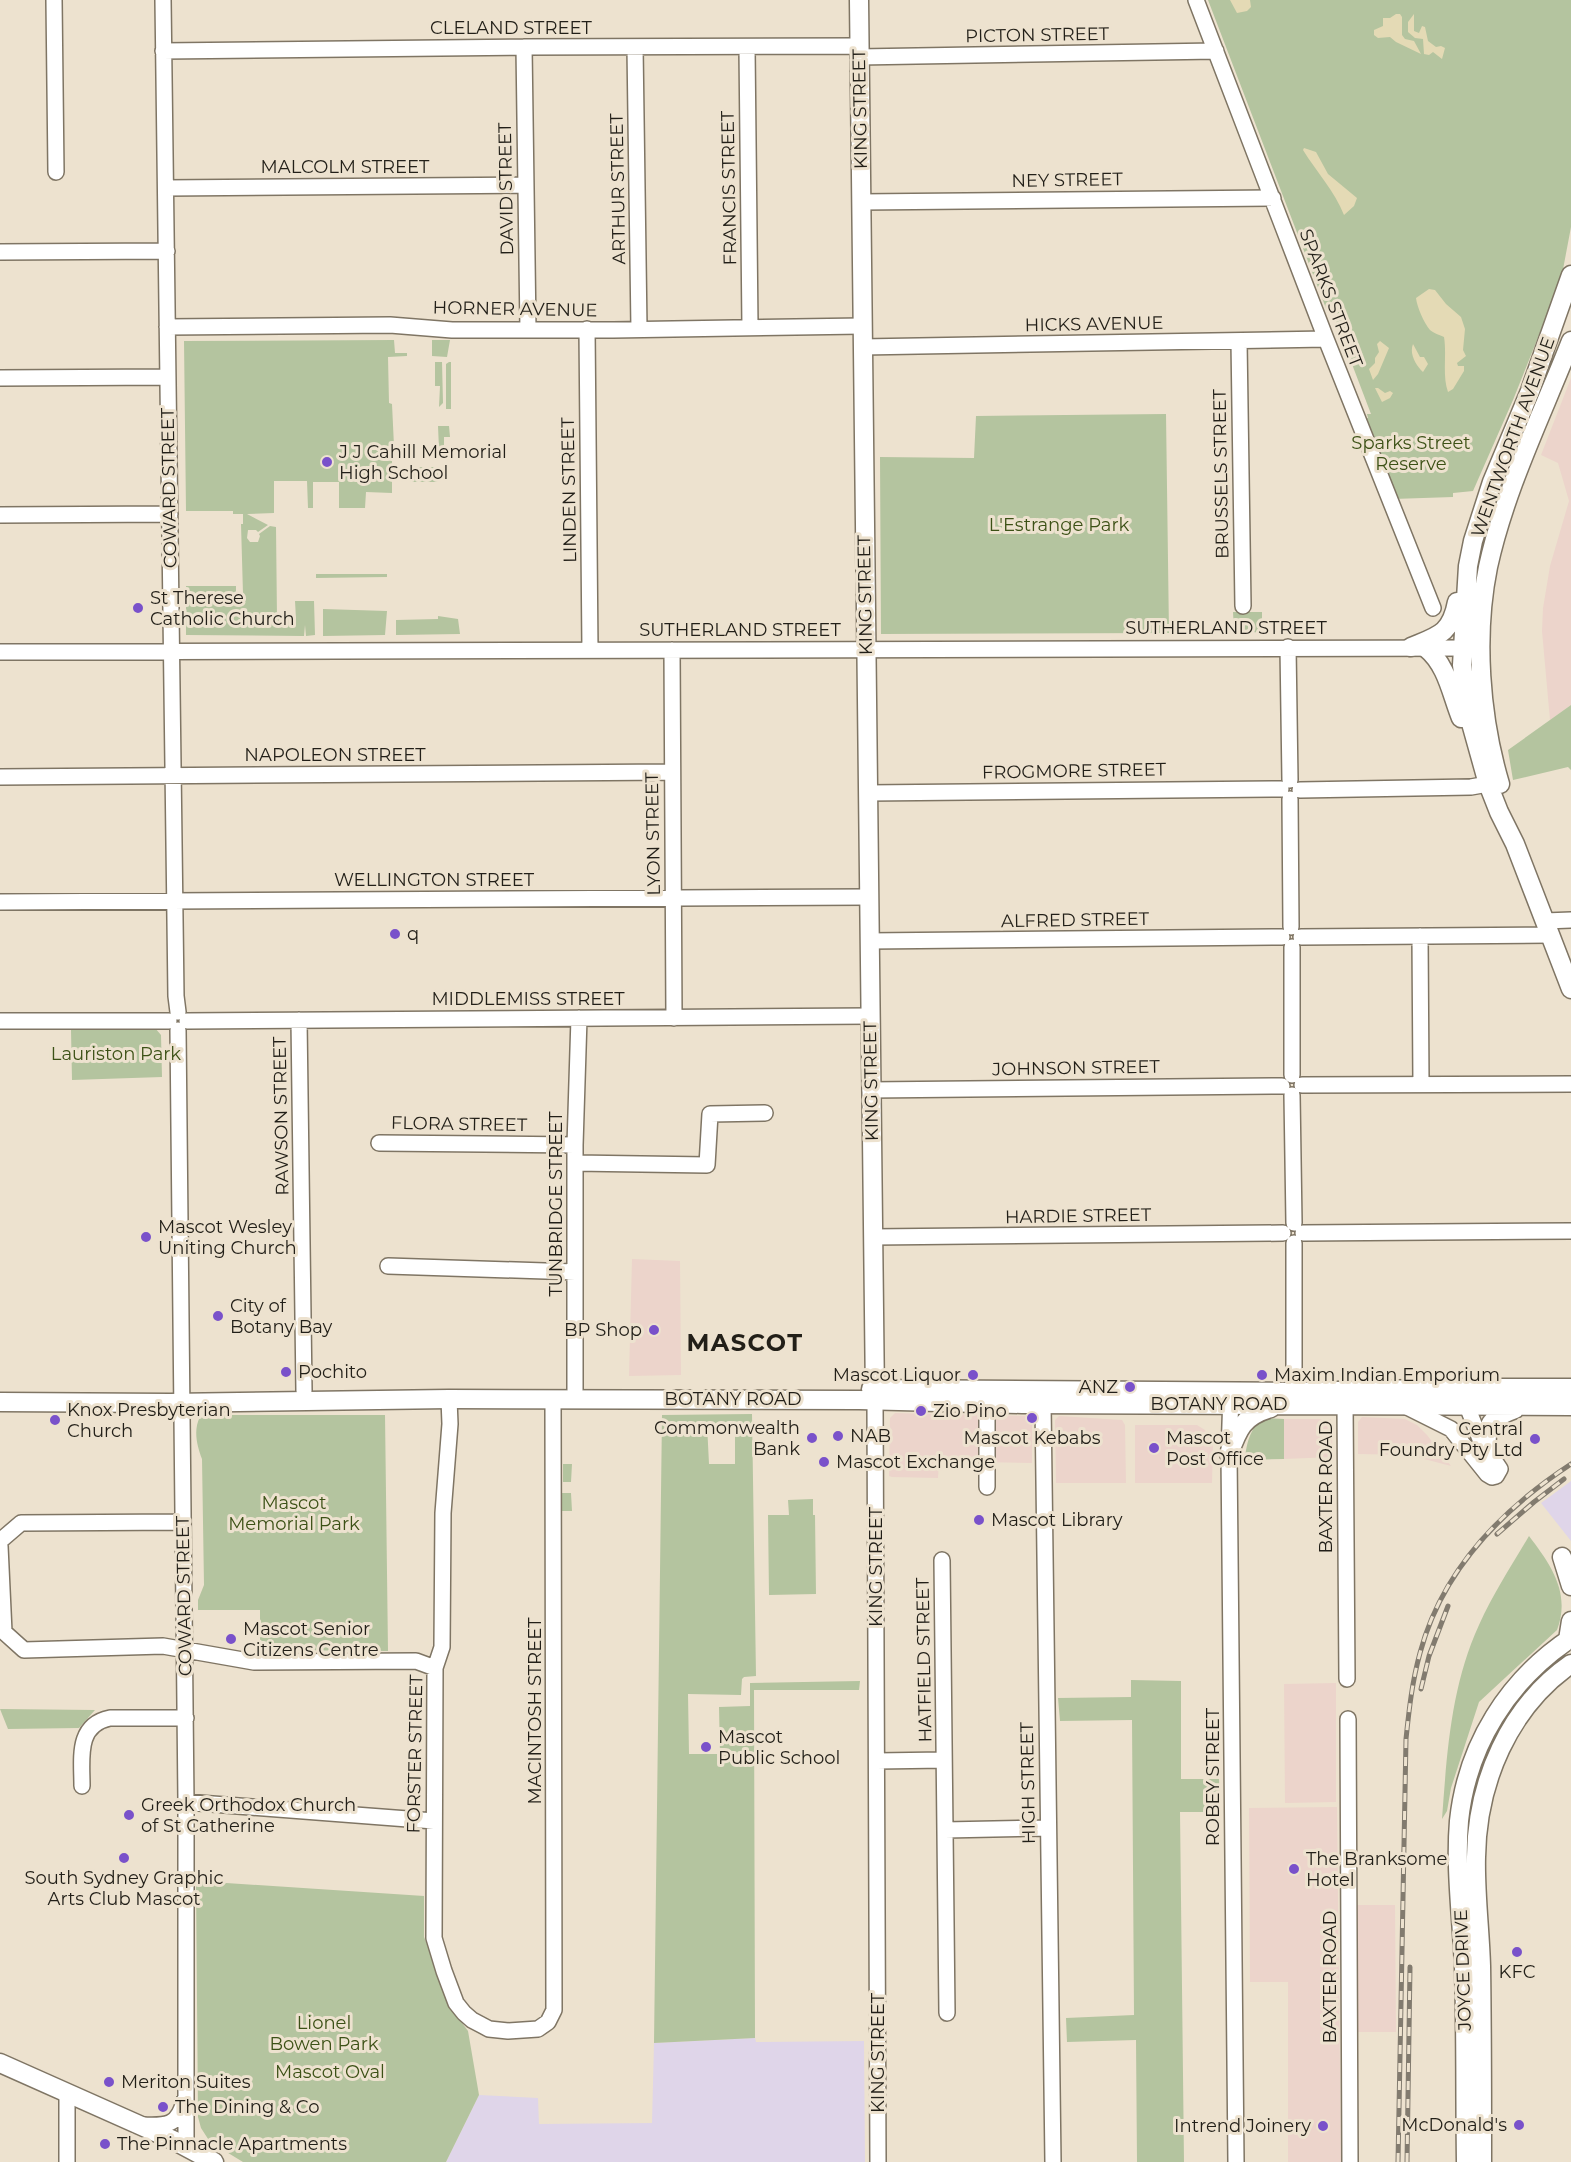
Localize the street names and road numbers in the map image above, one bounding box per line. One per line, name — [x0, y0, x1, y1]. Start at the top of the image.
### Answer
street label: CLELAND STREET — [430, 17, 593, 39]
street label: PICTON STREET — [965, 23, 1110, 47]
street label: KING STREET — [848, 48, 872, 169]
street label: FRANCIS STREET — [717, 110, 741, 265]
street label: ARTHUR STREET — [606, 112, 630, 265]
street label: DAVID STREET — [494, 122, 518, 256]
street label: MALCOLM STREET — [261, 156, 430, 178]
street label: NEY STREET — [1011, 168, 1124, 192]
street label: SPARKS STREET — [1295, 226, 1368, 371]
street label: HORNER AVENUE — [432, 297, 598, 321]
street label: HICKS AVENUE — [1024, 312, 1164, 336]
street label: WENTWORTH AVENUE — [1467, 334, 1559, 540]
street label: BRUSSELS STREET — [1209, 388, 1233, 559]
street label: COWARD STREET — [157, 407, 181, 568]
street label: LINDEN STREET — [557, 416, 581, 563]
street label: KING STREET — [853, 534, 877, 655]
street label: SUTHERLAND STREET — [1125, 617, 1327, 639]
street label: SUTHERLAND STREET — [639, 619, 841, 641]
street label: NAPOLEON STREET — [244, 744, 426, 766]
street label: FROGMORE STREET — [982, 758, 1167, 784]
street label: LYON STREET — [641, 772, 665, 896]
street label: WELLINGTON STREET — [334, 869, 535, 891]
street label: ALFRED STREET — [1001, 908, 1150, 932]
street label: MIDDLEMISS STREET — [431, 988, 625, 1010]
street label: KING STREET — [859, 1020, 883, 1141]
street label: RAWSON STREET — [269, 1036, 293, 1196]
street label: JOHNSON STREET — [991, 1056, 1161, 1080]
street label: TUNBRIDGE STREET — [545, 1111, 567, 1297]
street label: FLORA STREET — [391, 1112, 528, 1136]
street label: HARDIE STREET — [1005, 1204, 1152, 1228]
street label: BOTANY ROAD — [664, 1388, 802, 1410]
street label: BOTANY ROAD — [1150, 1393, 1288, 1415]
street label: BAXTER ROAD — [1315, 1421, 1337, 1553]
street label: KING STREET — [865, 1506, 887, 1627]
street label: COWARD STREET — [172, 1515, 196, 1676]
street label: HATFIELD STREET — [912, 1577, 936, 1743]
street label: MACINTOSH STREET — [524, 1617, 546, 1805]
street label: FORSTER STREET — [403, 1674, 427, 1834]
street label: ROBEY STREET — [1202, 1707, 1224, 1846]
street label: HIGH STREET — [1016, 1721, 1040, 1844]
street label: JOYCE DRIVE — [1450, 1909, 1476, 2032]
street label: BAXTER ROAD — [1319, 1911, 1341, 2043]
street label: KING STREET — [867, 1992, 889, 2113]

